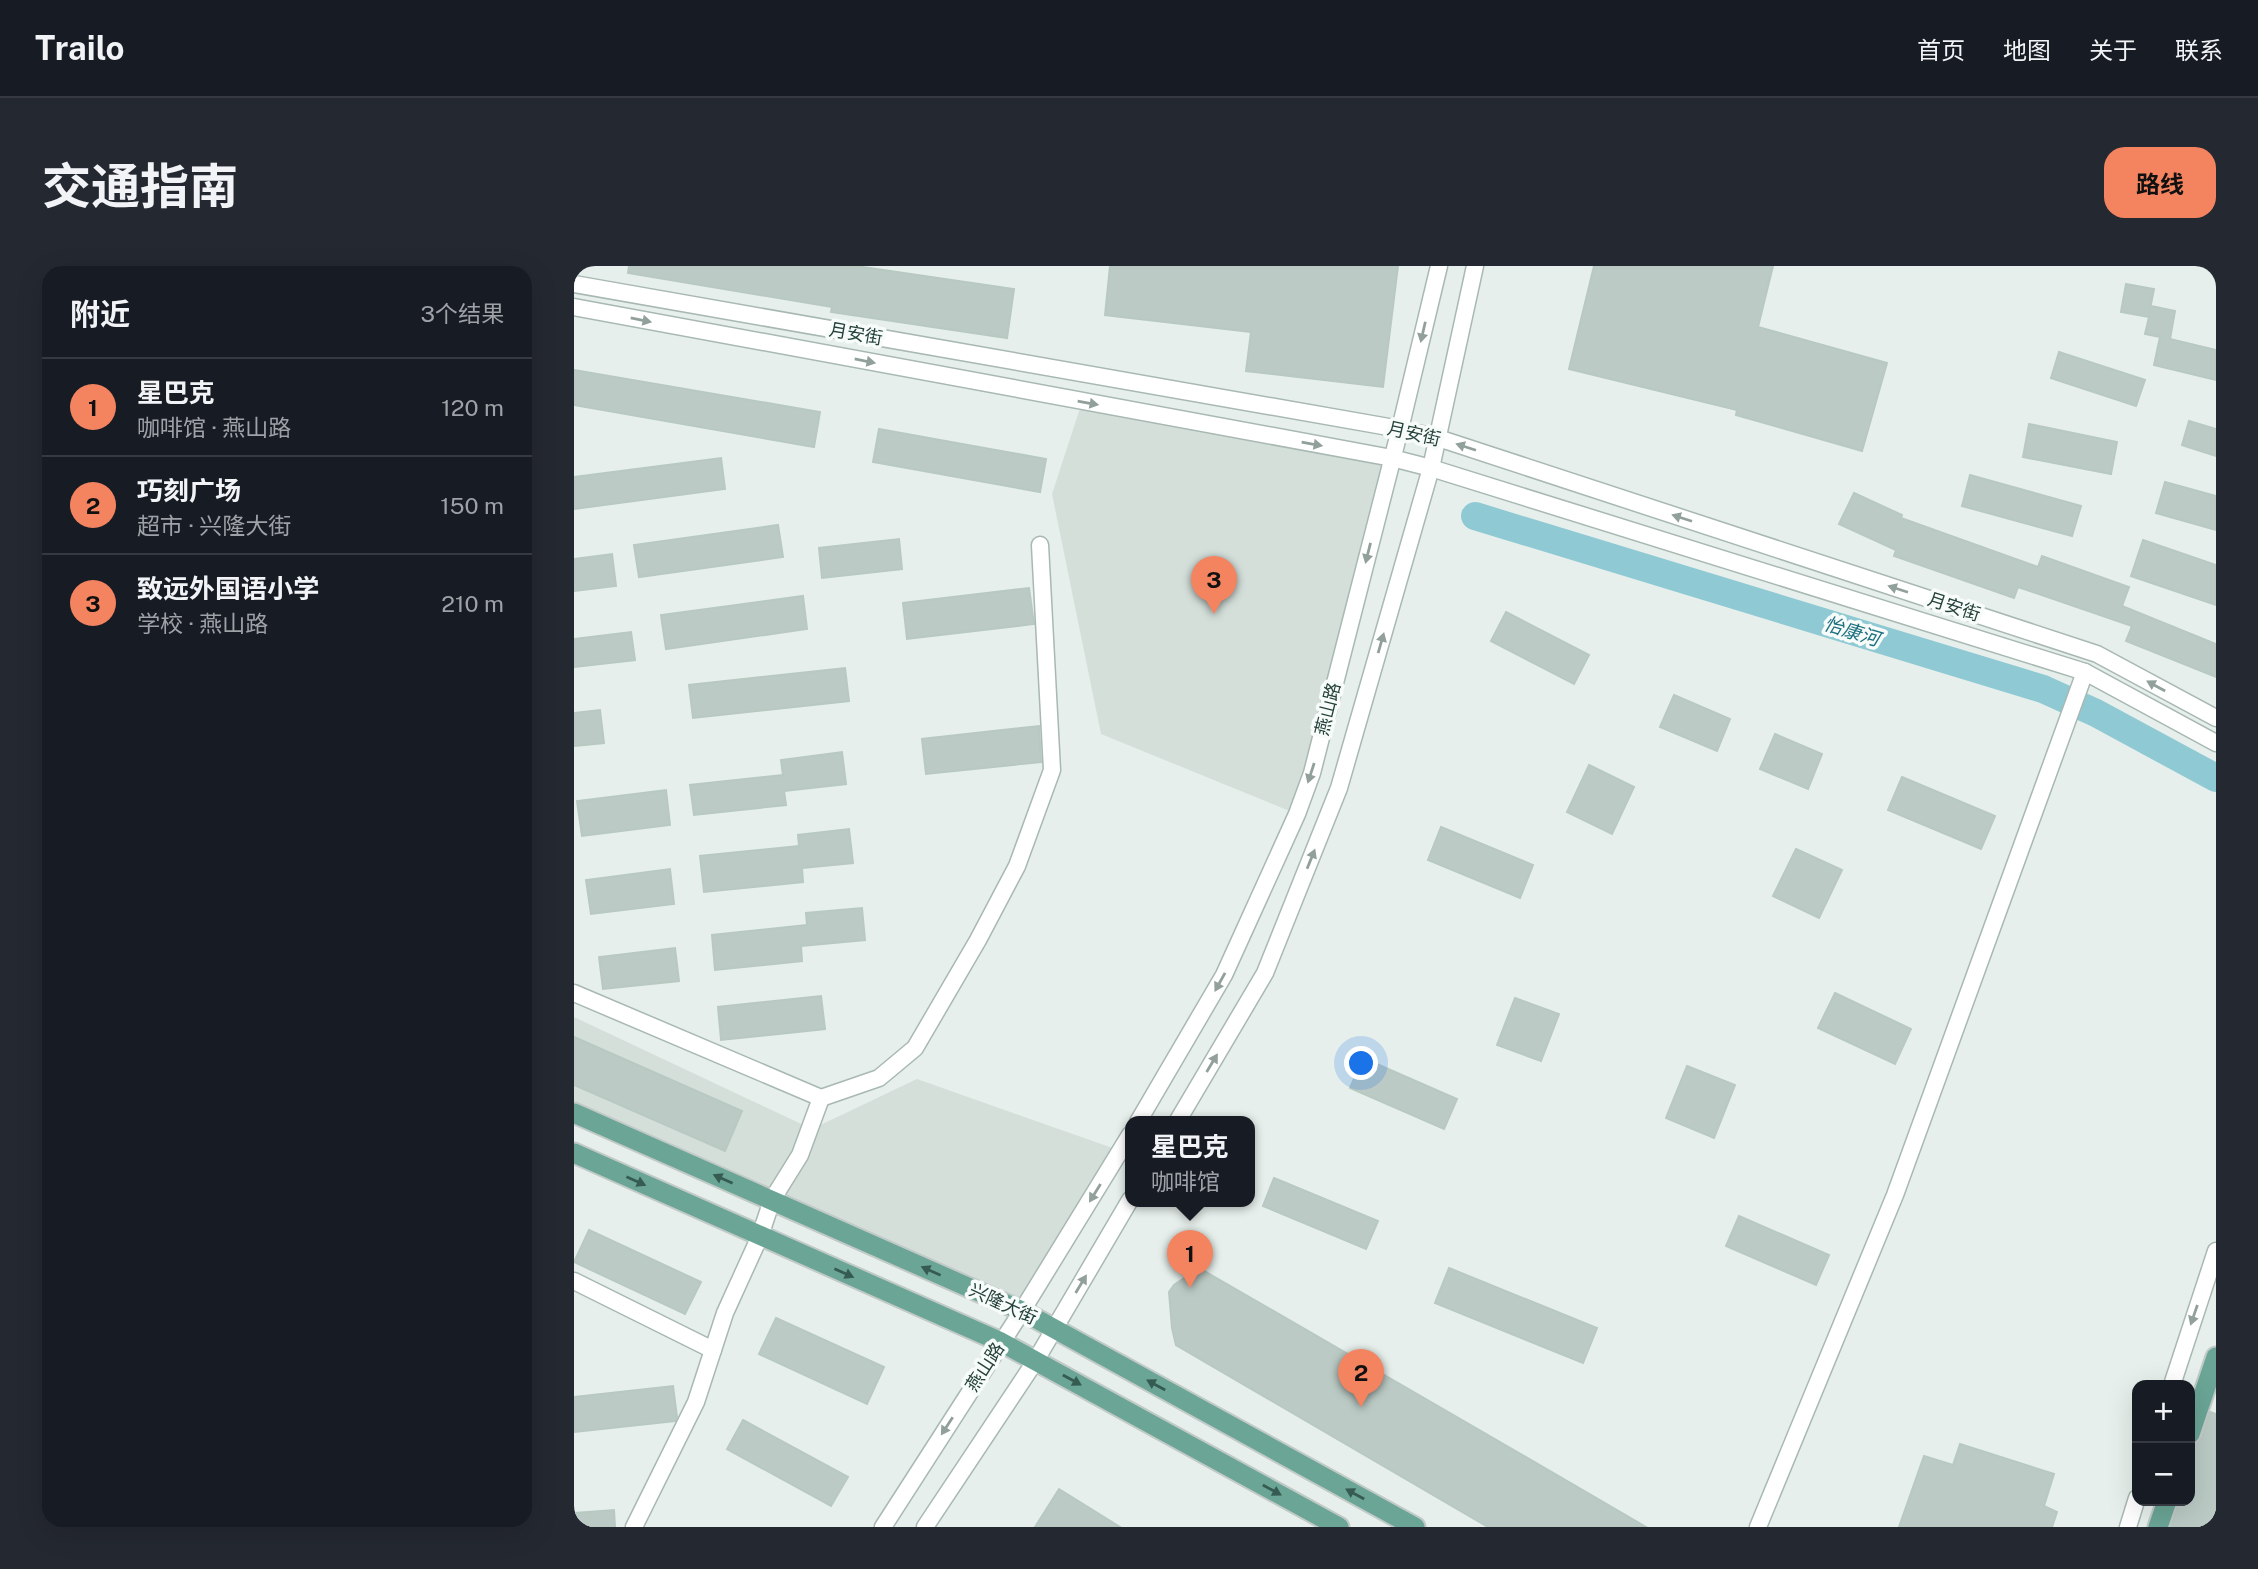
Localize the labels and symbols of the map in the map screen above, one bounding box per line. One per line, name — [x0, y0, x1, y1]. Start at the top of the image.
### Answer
one-way arrow — [630, 314, 652, 325]
street label: 月安街 — [828, 318, 884, 349]
one-way arrow — [1417, 321, 1428, 343]
one-way arrow — [854, 356, 876, 367]
one-way arrow — [1077, 398, 1099, 409]
street label: 月安街 — [1385, 417, 1443, 450]
one-way arrow — [1301, 439, 1323, 450]
one-way arrow — [1455, 442, 1476, 452]
one-way arrow — [1671, 512, 1692, 523]
one-way arrow — [1362, 542, 1373, 564]
pin: 3 — [1191, 556, 1237, 614]
one-way arrow — [1887, 583, 1908, 593]
street label: 月安街 — [1925, 588, 1983, 625]
water label: 怡康河 — [1822, 612, 1886, 651]
one-way arrow — [1376, 632, 1387, 654]
street label: 燕山路 — [1311, 680, 1344, 738]
one-way arrow — [2146, 680, 2166, 692]
one-way arrow — [1305, 763, 1316, 784]
one-way arrow — [1305, 848, 1316, 869]
one-way arrow — [1214, 972, 1226, 991]
your location — [1344, 1046, 1378, 1080]
one-way arrow — [1205, 1053, 1217, 1073]
one-way arrow — [713, 1173, 734, 1184]
one-way arrow — [626, 1176, 647, 1187]
one-way arrow — [1088, 1183, 1101, 1202]
pin: 1 — [1167, 1230, 1213, 1288]
one-way arrow — [921, 1265, 942, 1276]
one-way arrow — [834, 1268, 855, 1279]
one-way arrow — [1075, 1275, 1087, 1294]
street label: 兴隆大街 — [966, 1279, 1040, 1328]
one-way arrow — [2188, 1305, 2199, 1326]
street label: 燕山路 — [961, 1338, 1008, 1395]
pin: 2 — [1338, 1349, 1384, 1407]
one-way arrow — [1063, 1374, 1082, 1386]
one-way arrow — [1146, 1379, 1166, 1391]
one-way arrow — [941, 1417, 954, 1436]
one-way arrow — [1262, 1484, 1281, 1496]
one-way arrow — [1346, 1488, 1365, 1500]

